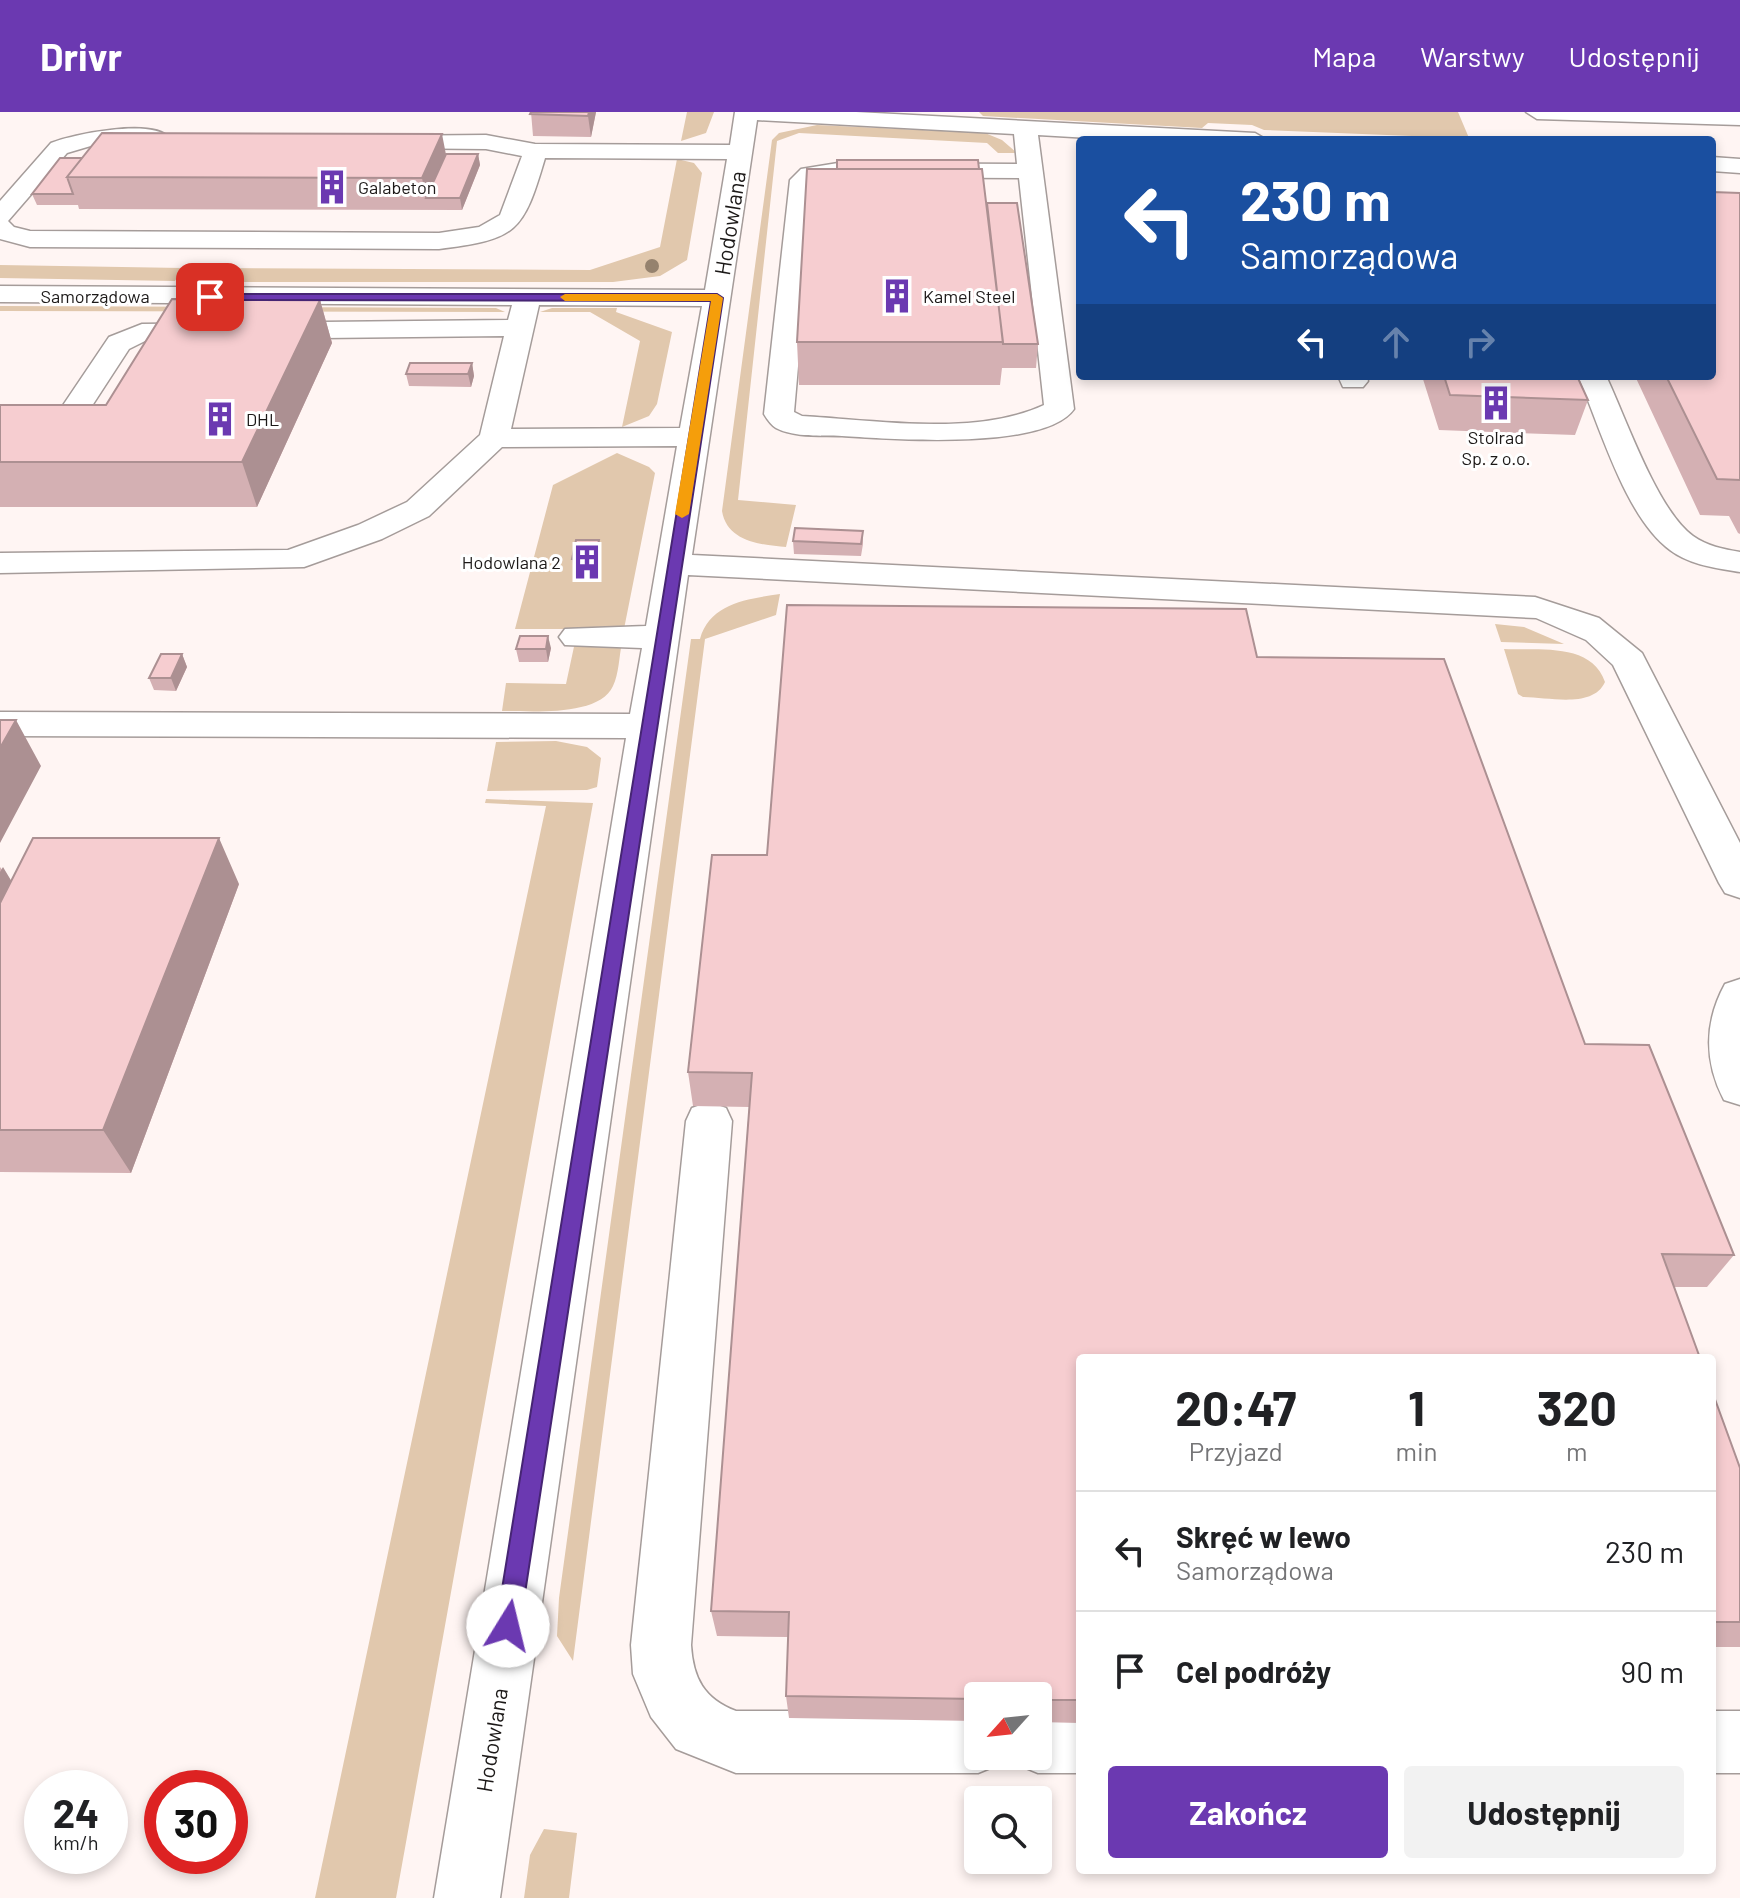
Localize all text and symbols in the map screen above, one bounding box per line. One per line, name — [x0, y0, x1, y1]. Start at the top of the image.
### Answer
text: Drivr — [40, 33, 122, 79]
text: Mapa — [1312, 39, 1376, 73]
text: Warstwy — [1420, 39, 1525, 73]
text: Udostępnij — [1569, 39, 1700, 73]
text: 230 m — [1240, 165, 1391, 232]
building icon: Galabeton — [313, 168, 351, 206]
icon: left — [1108, 168, 1212, 272]
street label: Hodowlana — [708, 169, 750, 277]
place label: Galabeton — [358, 176, 436, 198]
text: Samorządowa — [1240, 233, 1458, 276]
pin — [176, 263, 244, 331]
icon: arrive — [188, 275, 232, 319]
building icon: Kamel Steel — [878, 277, 916, 315]
street label: Samorządowa — [40, 285, 150, 307]
place label: Kamel Steel — [923, 285, 1015, 307]
icon: left — [1290, 320, 1334, 364]
icon: ahead — [1374, 320, 1418, 364]
icon: right — [1458, 320, 1502, 364]
building icon: Stolrad Sp. z o.o. — [1477, 384, 1515, 422]
building icon: DHL — [201, 400, 239, 438]
place label: DHL — [246, 408, 279, 430]
place label: Stolrad Sp. z o.o. — [1461, 426, 1531, 469]
building icon: Hodowlana 2 — [568, 543, 606, 581]
place label: Hodowlana 2 — [462, 551, 561, 573]
text: 20:47 — [1175, 1378, 1296, 1436]
text: 1 — [1408, 1378, 1425, 1436]
text: 320 — [1537, 1378, 1617, 1436]
text: Przyjazd — [1189, 1435, 1283, 1466]
text: min — [1395, 1435, 1438, 1466]
text: m — [1566, 1435, 1588, 1466]
text: Skręć w lewo — [1176, 1518, 1351, 1554]
icon: left — [1108, 1529, 1152, 1573]
text: 230 m — [1605, 1533, 1684, 1569]
text: Samorządowa — [1176, 1554, 1334, 1585]
position arrow — [466, 1584, 550, 1668]
icon: arrive — [1108, 1649, 1152, 1693]
text: Cel podróży — [1176, 1653, 1331, 1689]
text: 90 m — [1621, 1653, 1684, 1689]
north arrow — [964, 1682, 1052, 1770]
map controls — [964, 1682, 1052, 1874]
street label: Hodowlana — [470, 1686, 512, 1794]
button: Zakończ — [1108, 1766, 1388, 1858]
button: Udostępnij — [1404, 1766, 1684, 1858]
speed limit sign: 30 — [144, 1770, 248, 1874]
button: search — [964, 1786, 1052, 1874]
text: 24 — [53, 1788, 99, 1836]
text: km/h — [53, 1830, 99, 1854]

